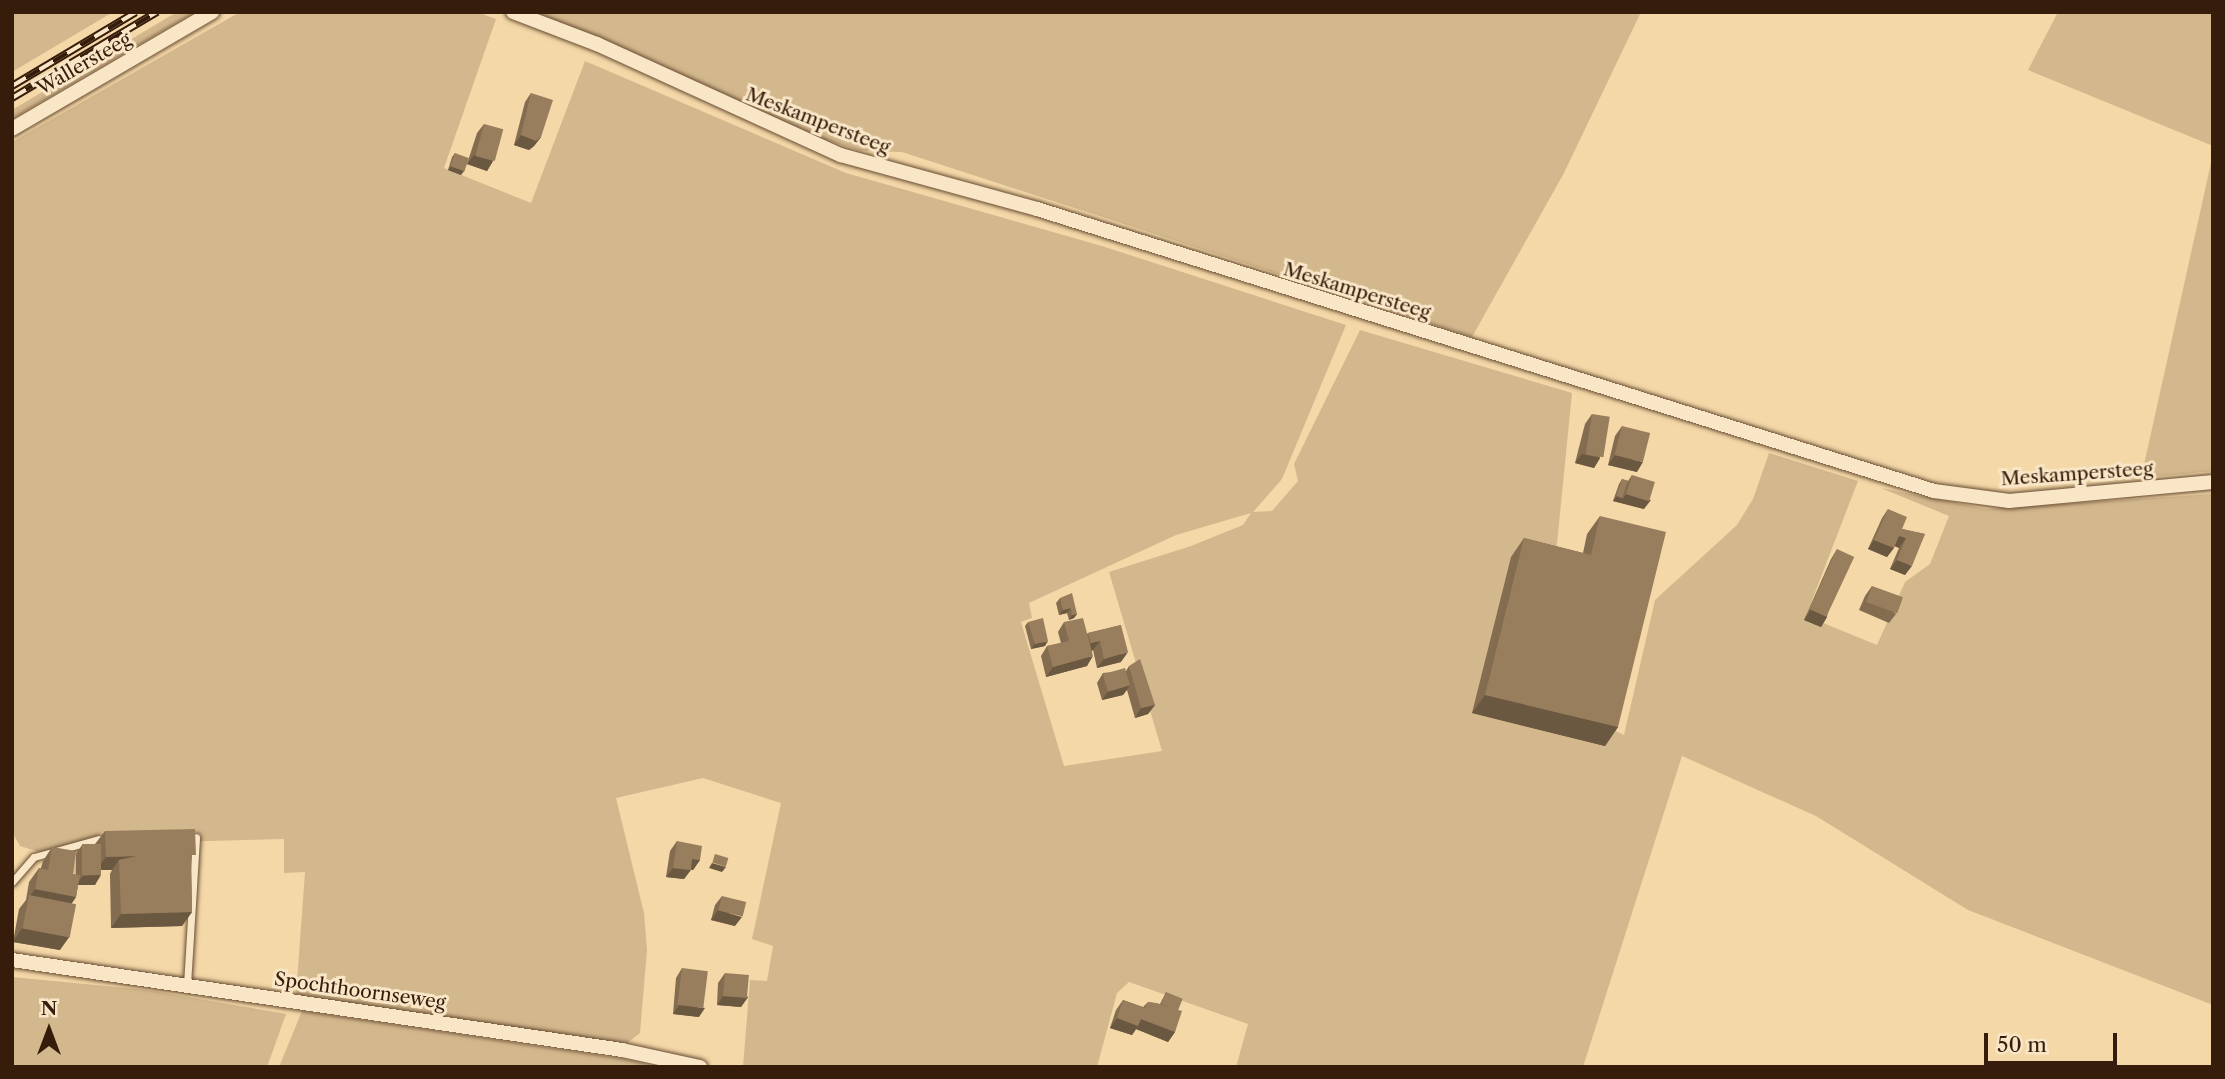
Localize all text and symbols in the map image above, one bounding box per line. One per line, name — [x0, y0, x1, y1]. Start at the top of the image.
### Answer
street label: Wallersteeg — [33, 28, 135, 100]
street label: Meskampersteeg — [743, 83, 893, 159]
street label: Meskampersteeg — [1281, 258, 1433, 324]
street label: Meskampersteeg — [2000, 457, 2154, 491]
street label: Spochthoornseweg — [273, 968, 447, 1014]
north arrow — [14, 995, 84, 1065]
text: N — [41, 997, 57, 1020]
scale bar — [1987, 1020, 2120, 1064]
text: 50 m — [1997, 1032, 2047, 1057]

